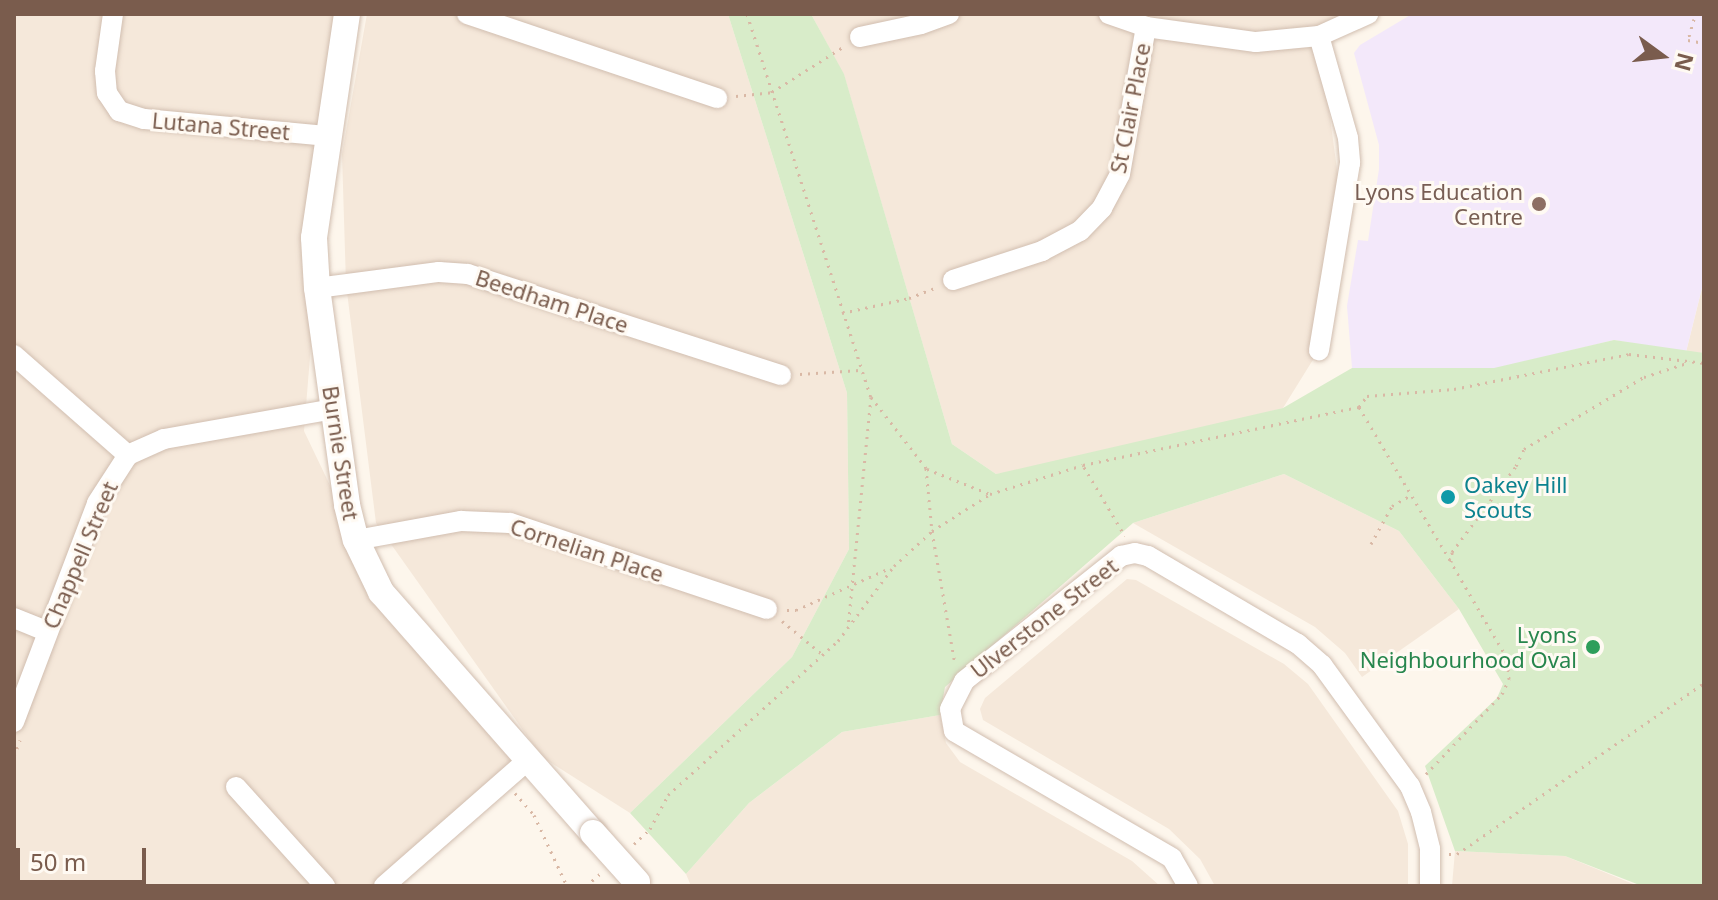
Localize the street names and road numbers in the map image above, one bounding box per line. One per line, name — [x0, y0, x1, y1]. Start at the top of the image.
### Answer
street label: St Clair Place — [1104, 40, 1156, 176]
street label: Lutana Street — [151, 107, 291, 145]
street label: Beedham Place — [472, 264, 632, 338]
street label: Burnie Street — [317, 384, 365, 522]
street label: Chappell Street — [37, 477, 123, 633]
street label: Cornelian Place — [507, 513, 667, 587]
street label: Ulverstone Street — [965, 552, 1123, 684]

